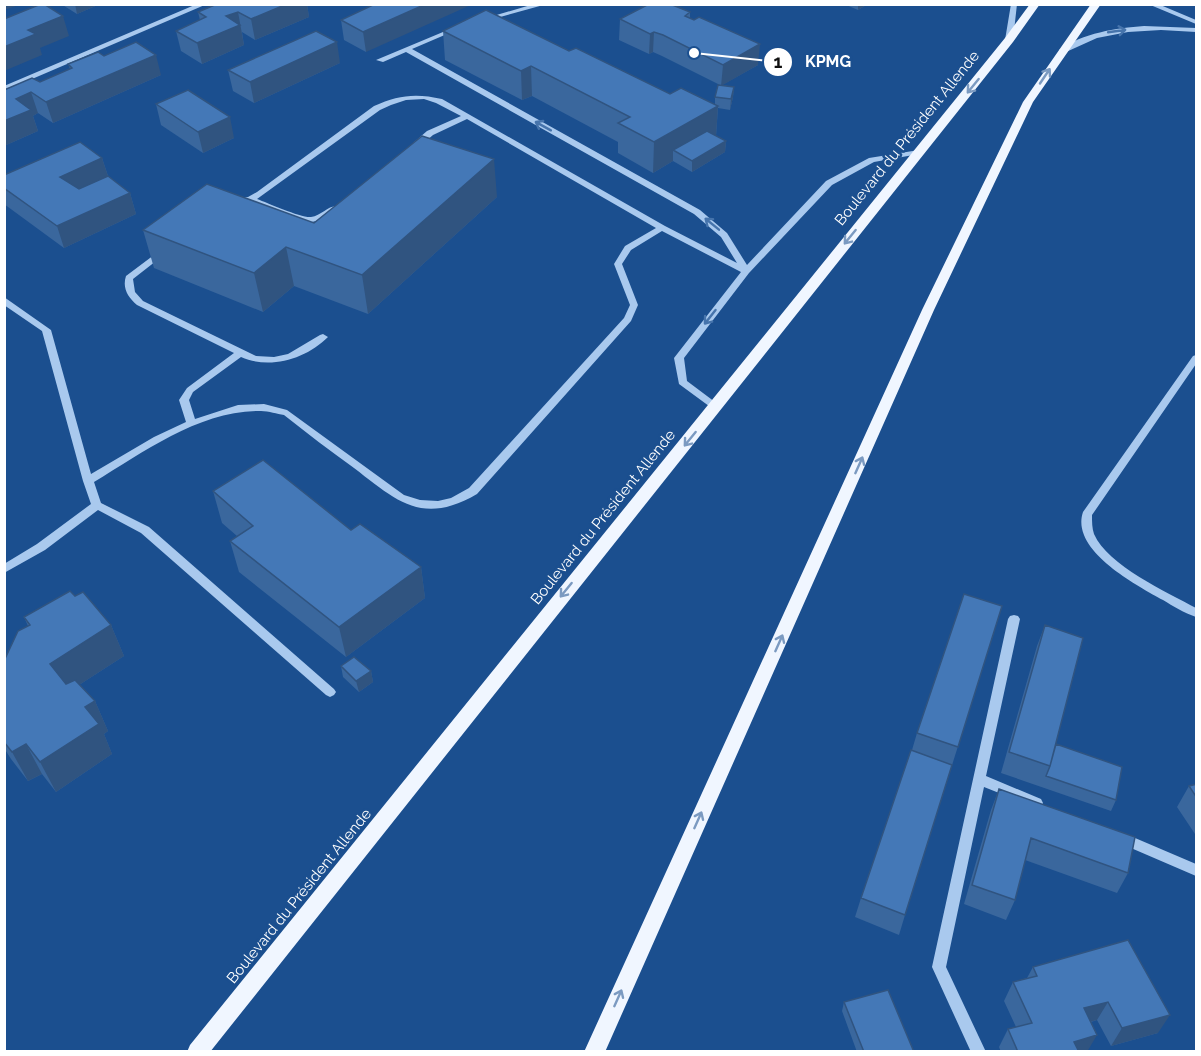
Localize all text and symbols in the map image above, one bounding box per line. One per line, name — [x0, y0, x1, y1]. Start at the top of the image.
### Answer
one-way arrow — [1107, 25, 1127, 36]
callout: KPMG — [763, 45, 863, 79]
street label: Boulevard du Président Allende — [831, 47, 983, 229]
text: 1 — [774, 51, 783, 72]
text: KPMG — [805, 52, 851, 71]
one-way arrow — [1039, 68, 1051, 85]
one-way arrow — [966, 78, 979, 94]
one-way arrow — [535, 120, 553, 131]
one-way arrow — [704, 218, 720, 231]
one-way arrow — [843, 229, 856, 245]
one-way arrow — [704, 309, 717, 325]
street label: Boulevard du Président Allende — [527, 426, 679, 608]
one-way arrow — [683, 431, 696, 447]
one-way arrow — [853, 456, 865, 474]
one-way arrow — [560, 582, 573, 598]
one-way arrow — [774, 634, 785, 652]
street label: Boulevard du Président Allende — [223, 805, 375, 987]
one-way arrow — [693, 812, 705, 830]
one-way arrow — [613, 989, 624, 1008]

